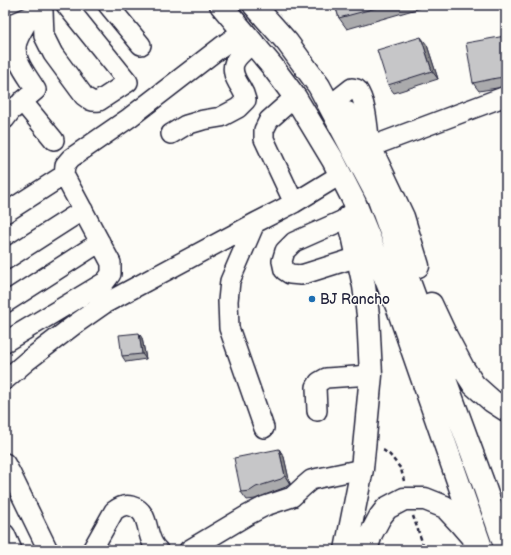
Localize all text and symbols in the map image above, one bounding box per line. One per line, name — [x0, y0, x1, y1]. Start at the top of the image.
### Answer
place label: BJ Rancho — [320, 291, 390, 308]
marker: BJ Rancho — [307, 294, 317, 304]

